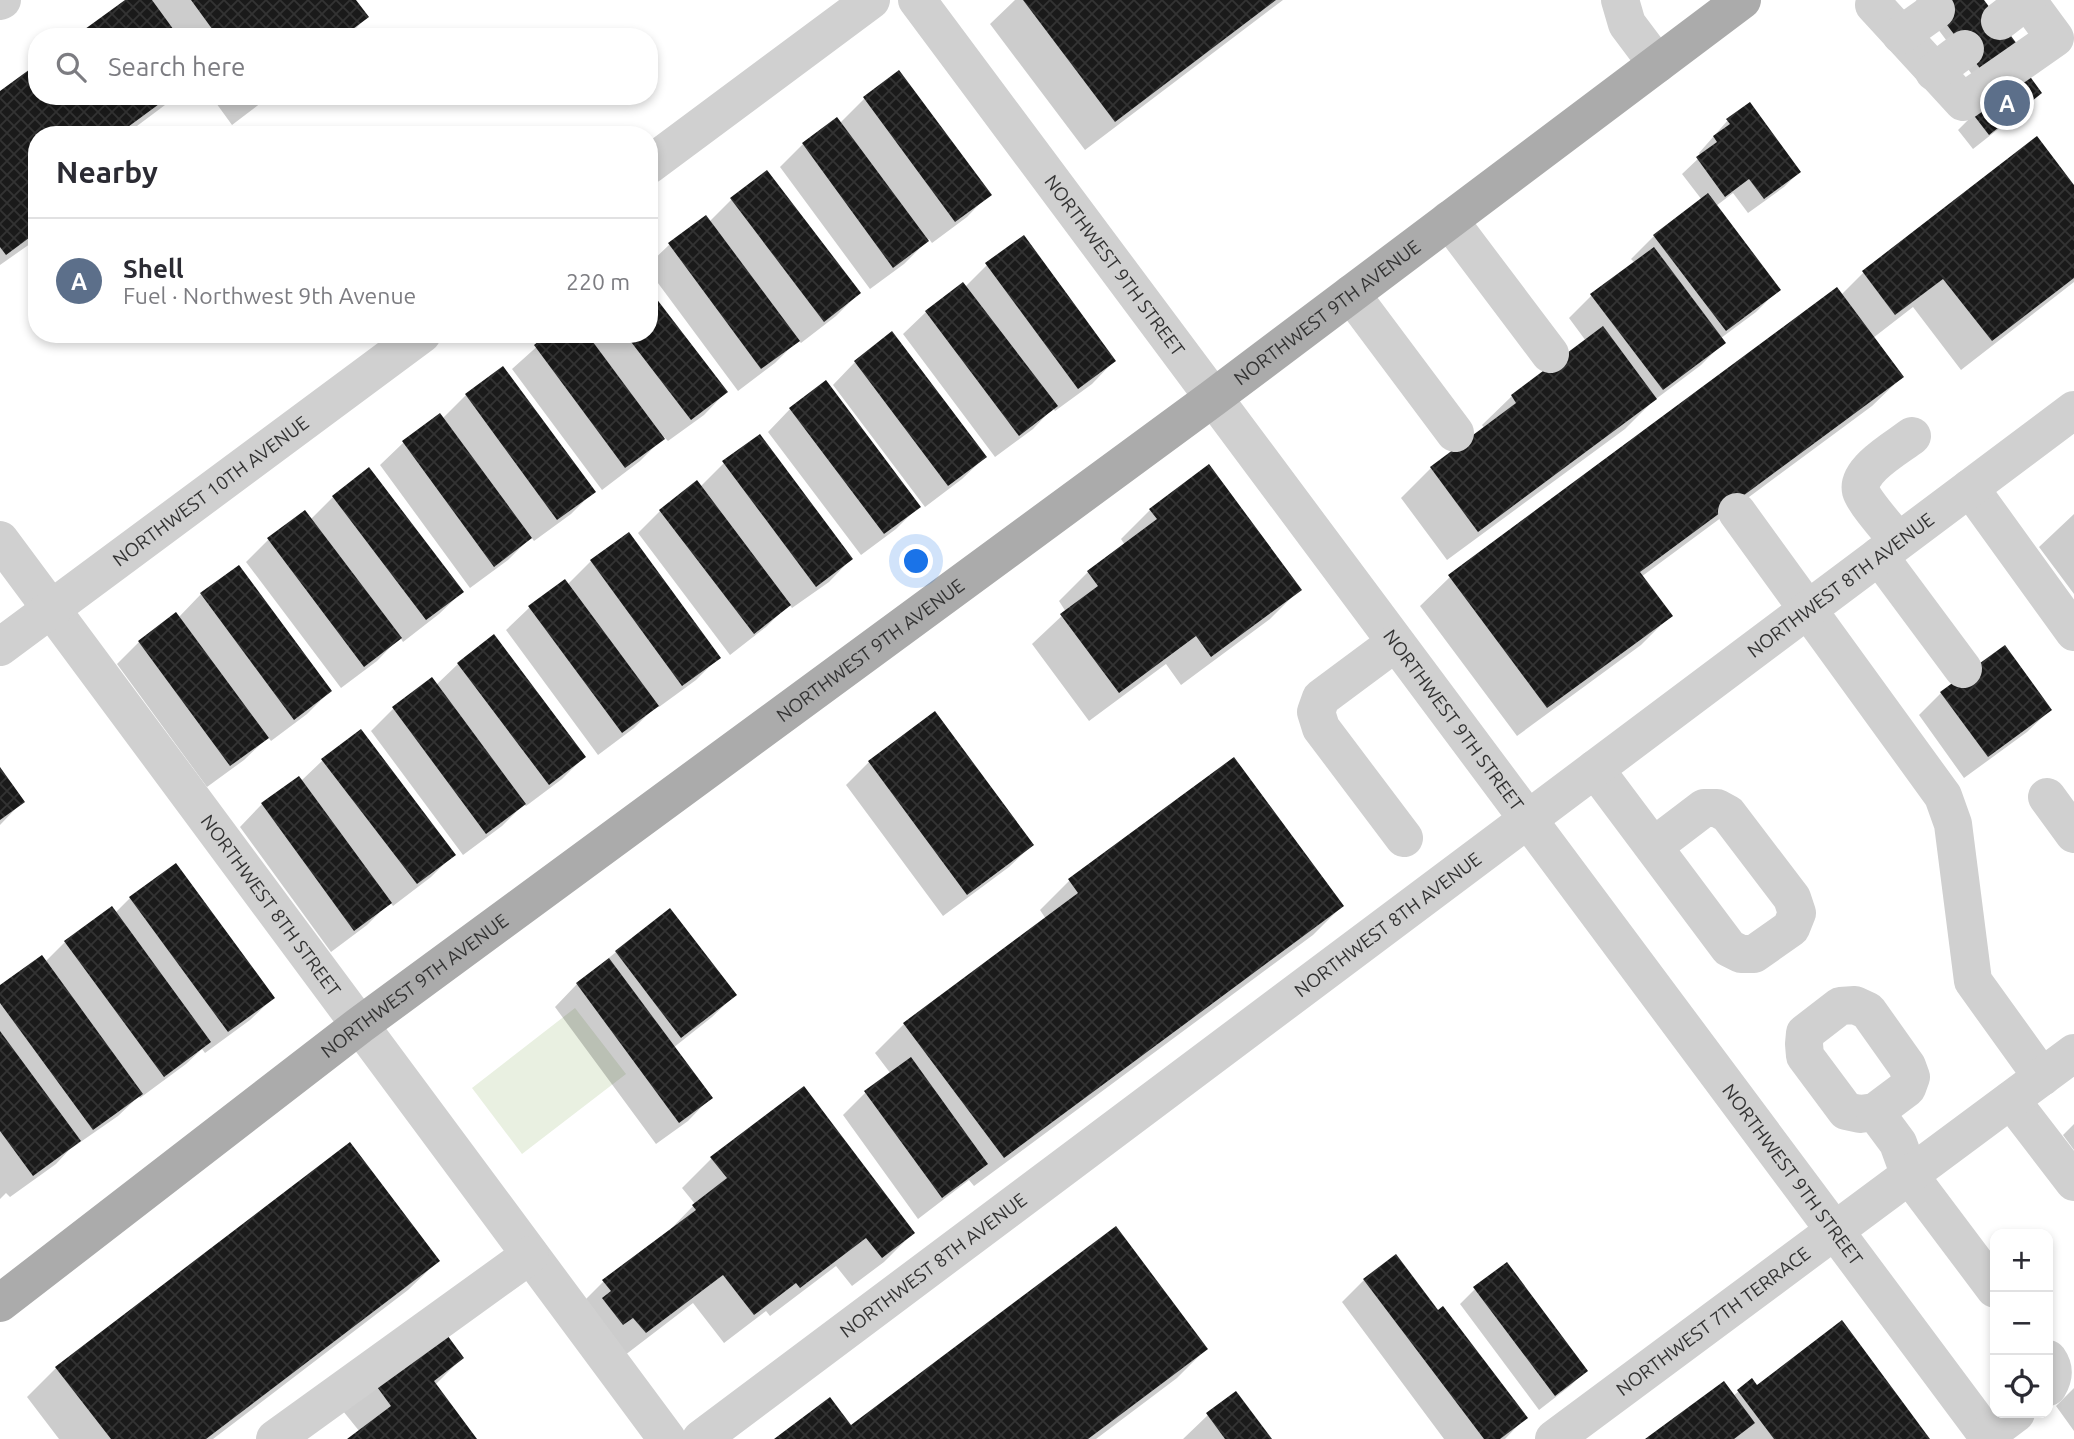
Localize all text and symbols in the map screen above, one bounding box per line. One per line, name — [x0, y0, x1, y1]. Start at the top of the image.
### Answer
search box — [28, 28, 658, 105]
icon: search — [52, 48, 90, 86]
text: Search here — [108, 52, 245, 81]
pin: A — [1984, 77, 2030, 129]
text: Nearby — [56, 155, 158, 189]
street label: NORTHWEST 9TH STREET — [1040, 170, 1190, 361]
street label: NORTHWEST 9TH AVENUE — [1229, 235, 1424, 389]
text: Shell — [123, 254, 184, 283]
text: A — [71, 269, 87, 294]
text: 220 m — [566, 269, 630, 294]
text: Fuel · Northwest 9th Avenue — [123, 283, 416, 308]
street label: NORTHWEST 10TH AVENUE — [108, 411, 313, 571]
street label: NORTHWEST 8TH AVENUE — [1743, 508, 1938, 662]
your location — [899, 544, 933, 578]
street label: NORTHWEST 9TH AVENUE — [772, 574, 968, 726]
street label: NORTHWEST 9TH STREET — [1379, 625, 1529, 815]
street label: NORTHWEST 8TH STREET — [197, 810, 346, 1001]
street label: NORTHWEST 8TH AVENUE — [1290, 847, 1485, 1001]
street label: NORTHWEST 9TH AVENUE — [316, 909, 512, 1062]
street label: NORTHWEST 9TH STREET — [1718, 1080, 1868, 1270]
street label: NORTHWEST 8TH AVENUE — [835, 1188, 1031, 1342]
map controls — [1990, 1229, 2053, 1418]
button: + — [1990, 1229, 2053, 1292]
street label: NORTHWEST 7TH TERRACE — [1612, 1242, 1814, 1400]
button: − — [1990, 1292, 2053, 1355]
button: locate — [1990, 1355, 2053, 1418]

